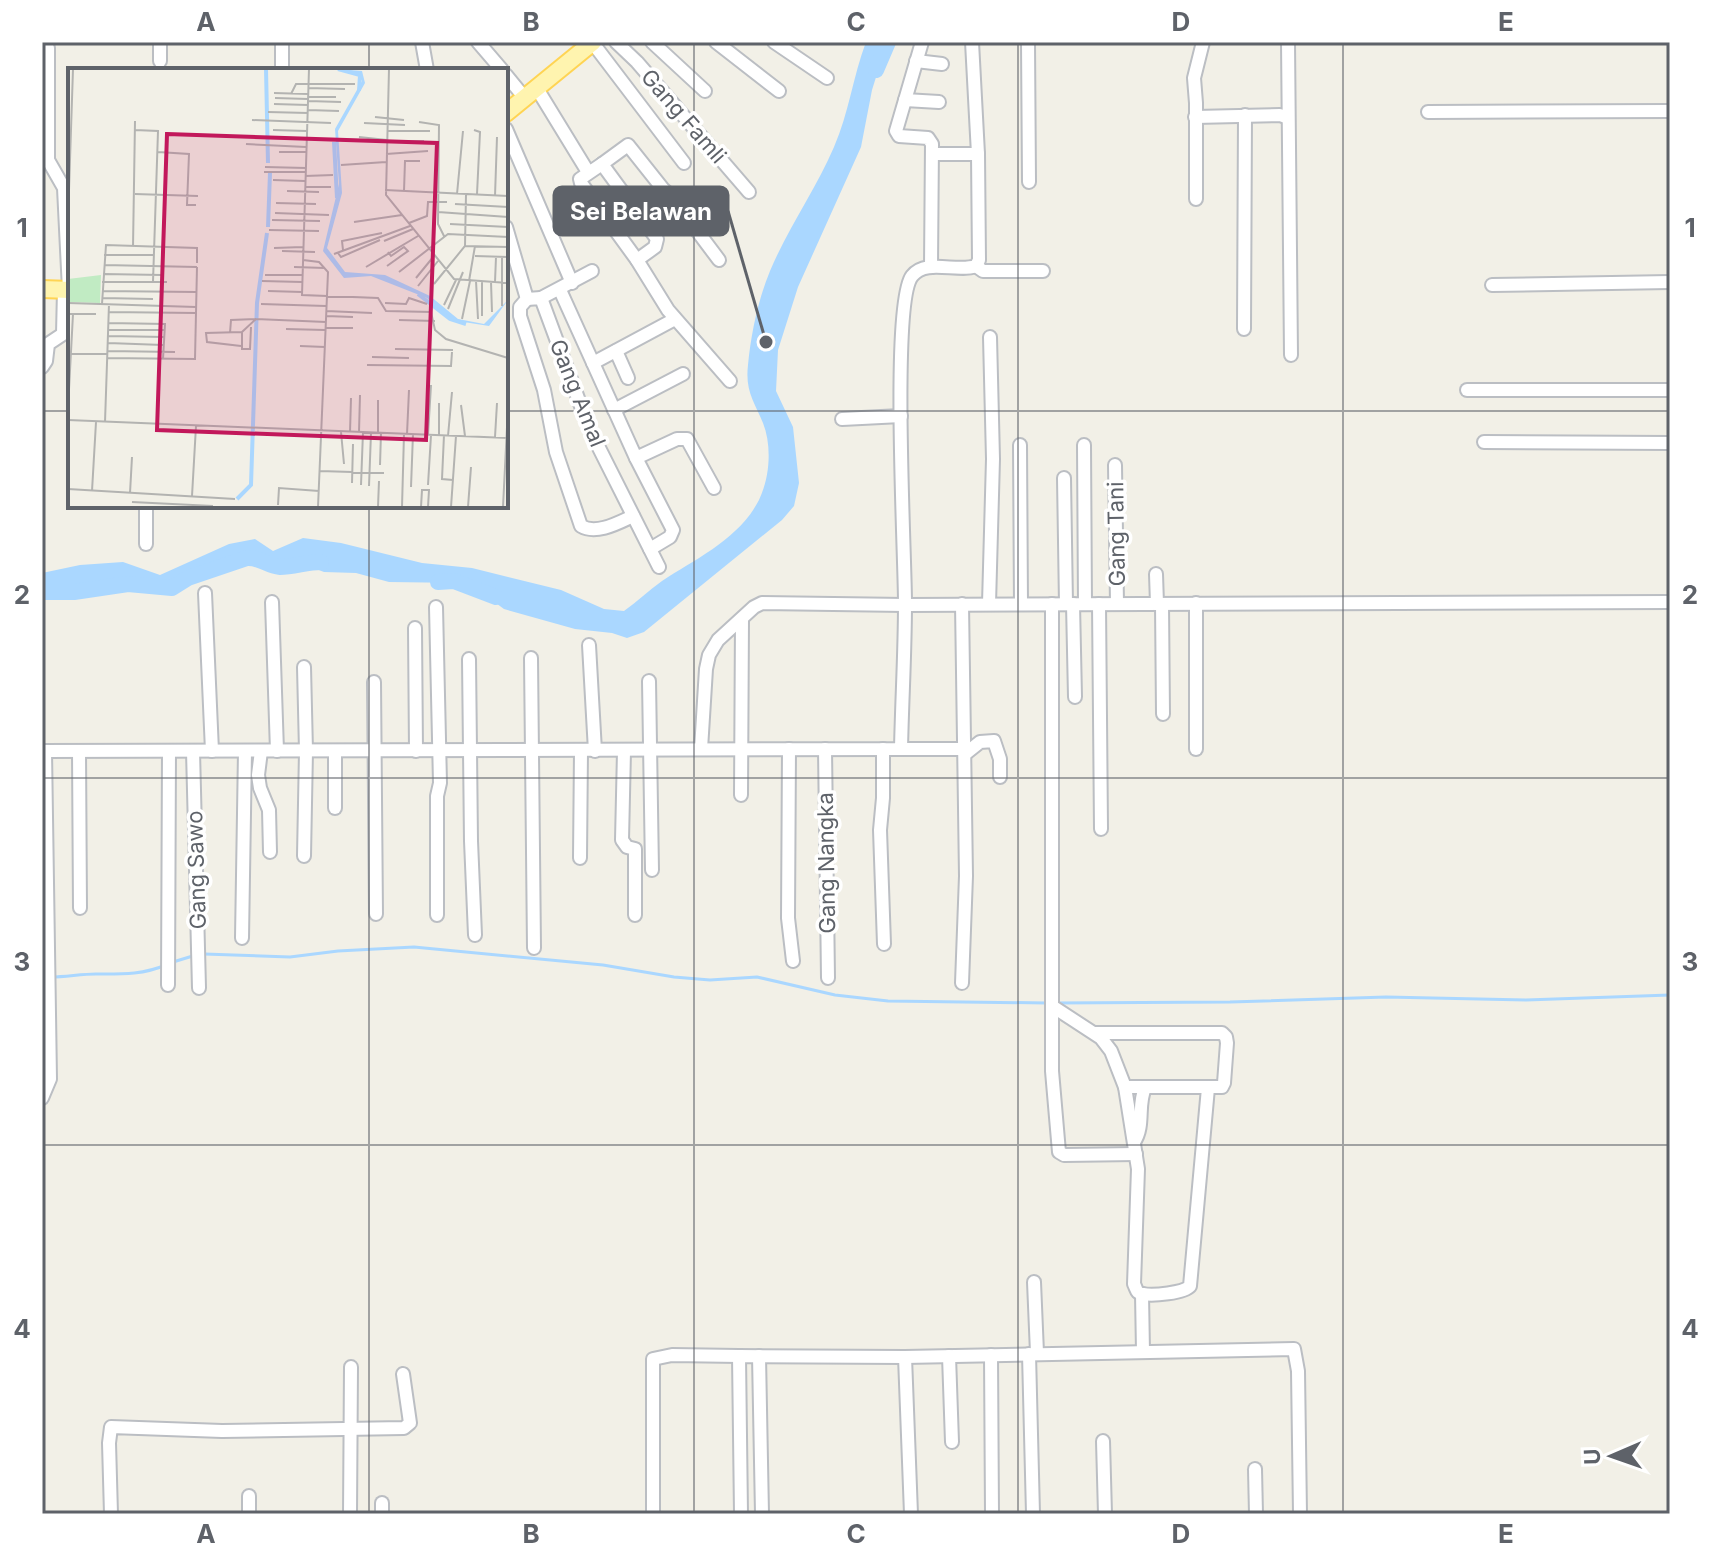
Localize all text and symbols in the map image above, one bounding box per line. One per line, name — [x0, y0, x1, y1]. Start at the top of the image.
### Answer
text: A — [196, 6, 216, 37]
text: B — [522, 6, 540, 37]
text: C — [846, 6, 866, 37]
text: D — [1172, 6, 1190, 37]
text: E — [1498, 6, 1514, 37]
street label: Gang Famli — [636, 64, 732, 168]
inset map — [68, 68, 508, 508]
callout: Sei Belawan — [554, 187, 728, 235]
text: Sei Belawan — [570, 197, 712, 226]
text: 1 — [16, 212, 28, 243]
text: 1 — [1684, 212, 1696, 243]
street label: Gang Amal — [545, 335, 611, 451]
street label: Gang Tani — [1102, 481, 1130, 587]
text: 2 — [14, 579, 30, 610]
text: 2 — [1682, 579, 1698, 610]
street label: Gang Nangka — [812, 792, 840, 934]
street label: Gang Sawo — [181, 810, 211, 930]
text: 3 — [14, 946, 30, 977]
text: 3 — [1682, 946, 1698, 977]
text: 4 — [13, 1313, 31, 1344]
text: 4 — [1681, 1313, 1699, 1344]
north arrow — [1572, 1416, 1652, 1496]
text: U — [1579, 1448, 1605, 1465]
text: A — [196, 1518, 216, 1549]
text: B — [522, 1518, 540, 1549]
text: C — [846, 1518, 866, 1549]
text: D — [1172, 1518, 1190, 1549]
text: E — [1498, 1518, 1514, 1549]

